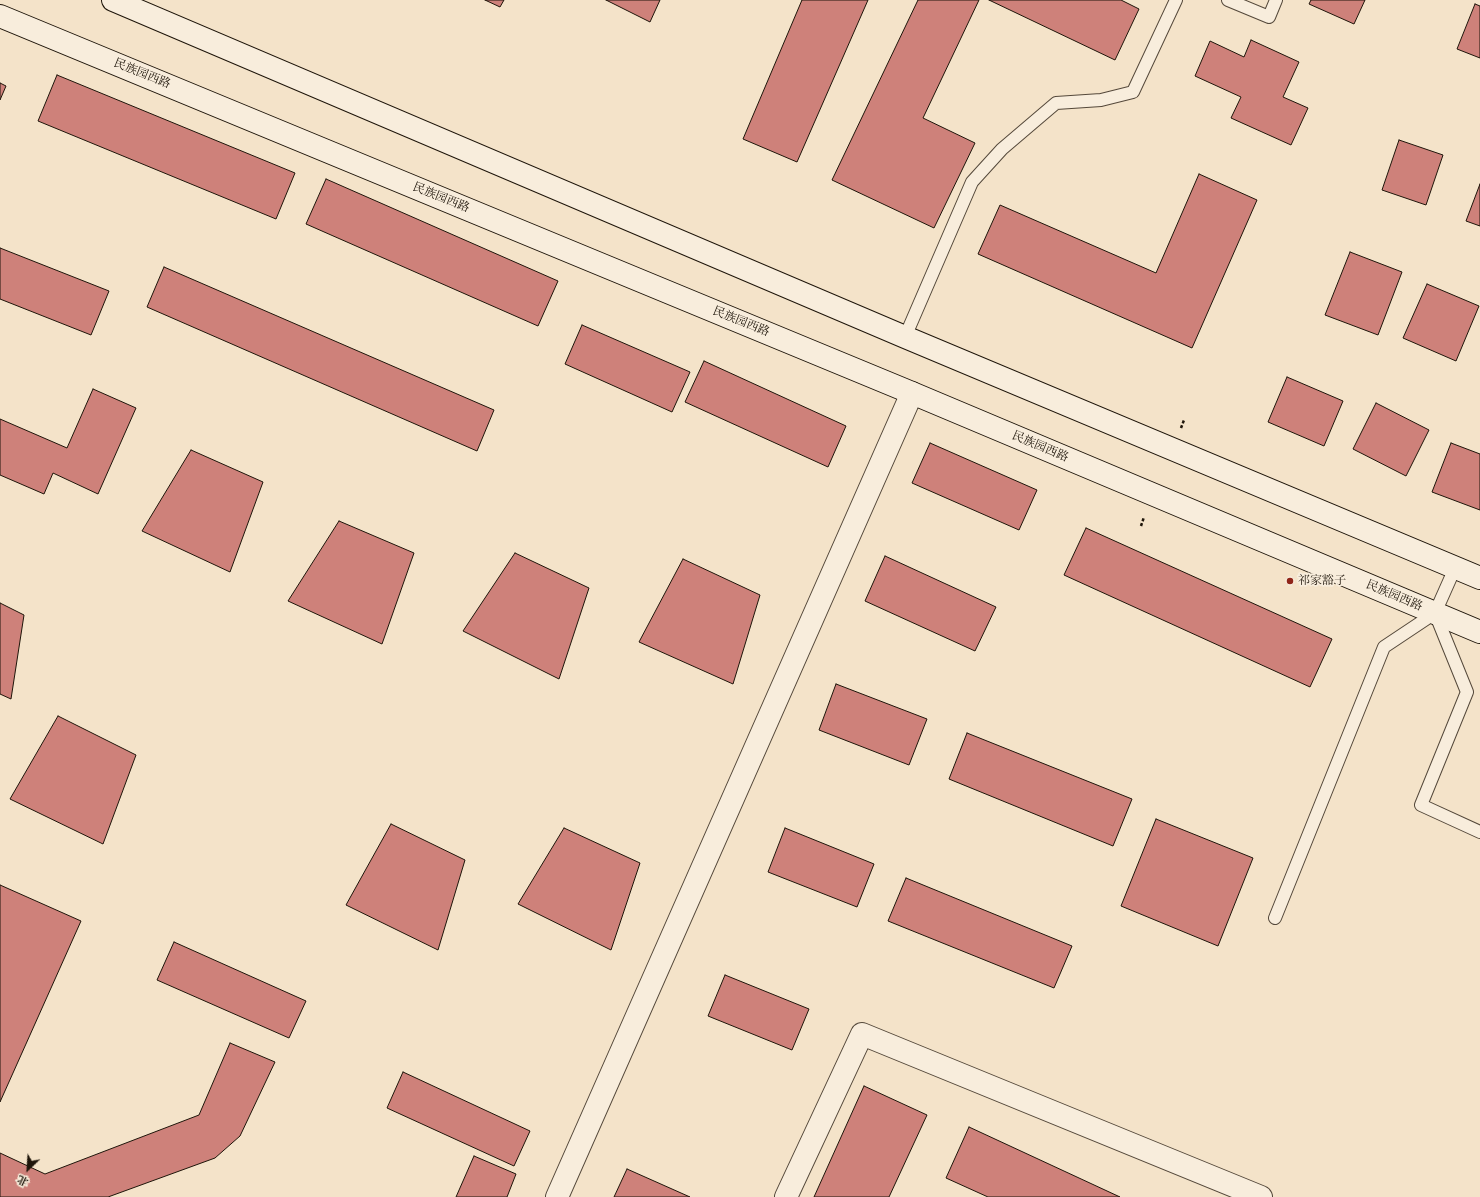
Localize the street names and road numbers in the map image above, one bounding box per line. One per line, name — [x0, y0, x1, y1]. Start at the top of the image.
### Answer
street label: 民族园西路 — [111, 56, 173, 92]
street label: 民族园西路 — [410, 180, 472, 216]
street label: 民族园西路 — [710, 304, 772, 340]
street label: 民族园西路 — [1010, 429, 1070, 465]
street label: 民族园西路 — [1364, 578, 1424, 614]

